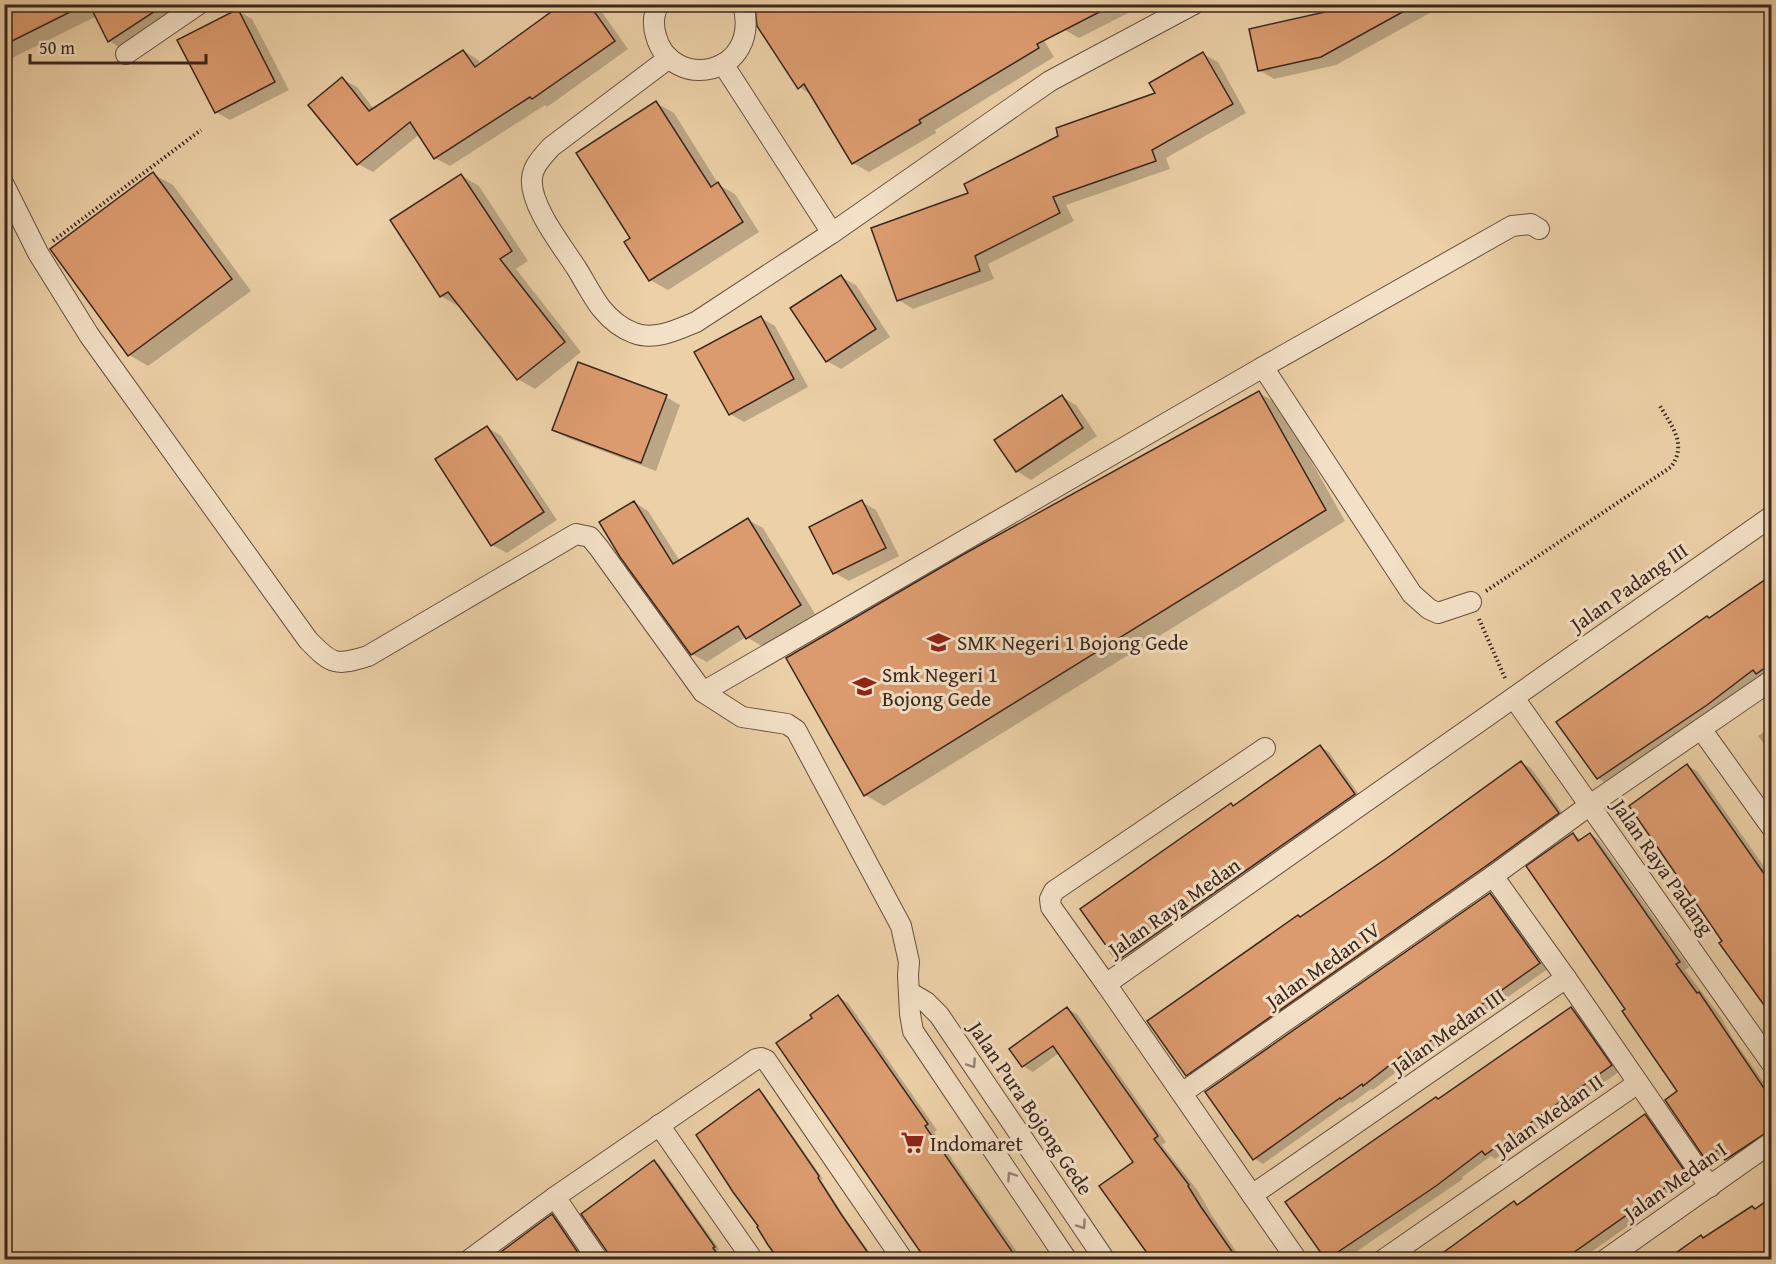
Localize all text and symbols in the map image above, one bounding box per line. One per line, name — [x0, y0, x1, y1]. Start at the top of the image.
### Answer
scale bar — [30, 27, 206, 65]
text: 50 m — [39, 34, 75, 61]
street label: Jalan Padang III — [1561, 535, 1694, 641]
place label: SMK Negeri 1 Bojong Gede — [957, 627, 1189, 658]
school or university icon: SMK Negeri 1 Bojong Gede — [926, 629, 952, 655]
place label: Smk Negeri 1 Bojong Gede — [882, 659, 998, 714]
school or university icon: Smk Negeri 1 Bojong Gede — [851, 673, 877, 699]
street label: Jalan Raya Padang — [1603, 790, 1722, 942]
street label: Jalan Raya Medan — [1099, 850, 1247, 966]
street label: Jalan Medan IV — [1257, 914, 1387, 1018]
street label: Jalan Medan III — [1382, 980, 1511, 1083]
street label: Jalan Pura Bojong Gede — [960, 1012, 1101, 1201]
one-way arrow — [965, 1057, 976, 1068]
street label: Jalan Medan II — [1486, 1066, 1610, 1166]
place label: Indomaret — [930, 1128, 1023, 1159]
supermarket icon: Indomaret — [899, 1130, 925, 1156]
street label: Jalan Medan I — [1615, 1134, 1733, 1230]
one-way arrow — [1007, 1172, 1018, 1183]
one-way arrow — [1075, 1218, 1086, 1229]

